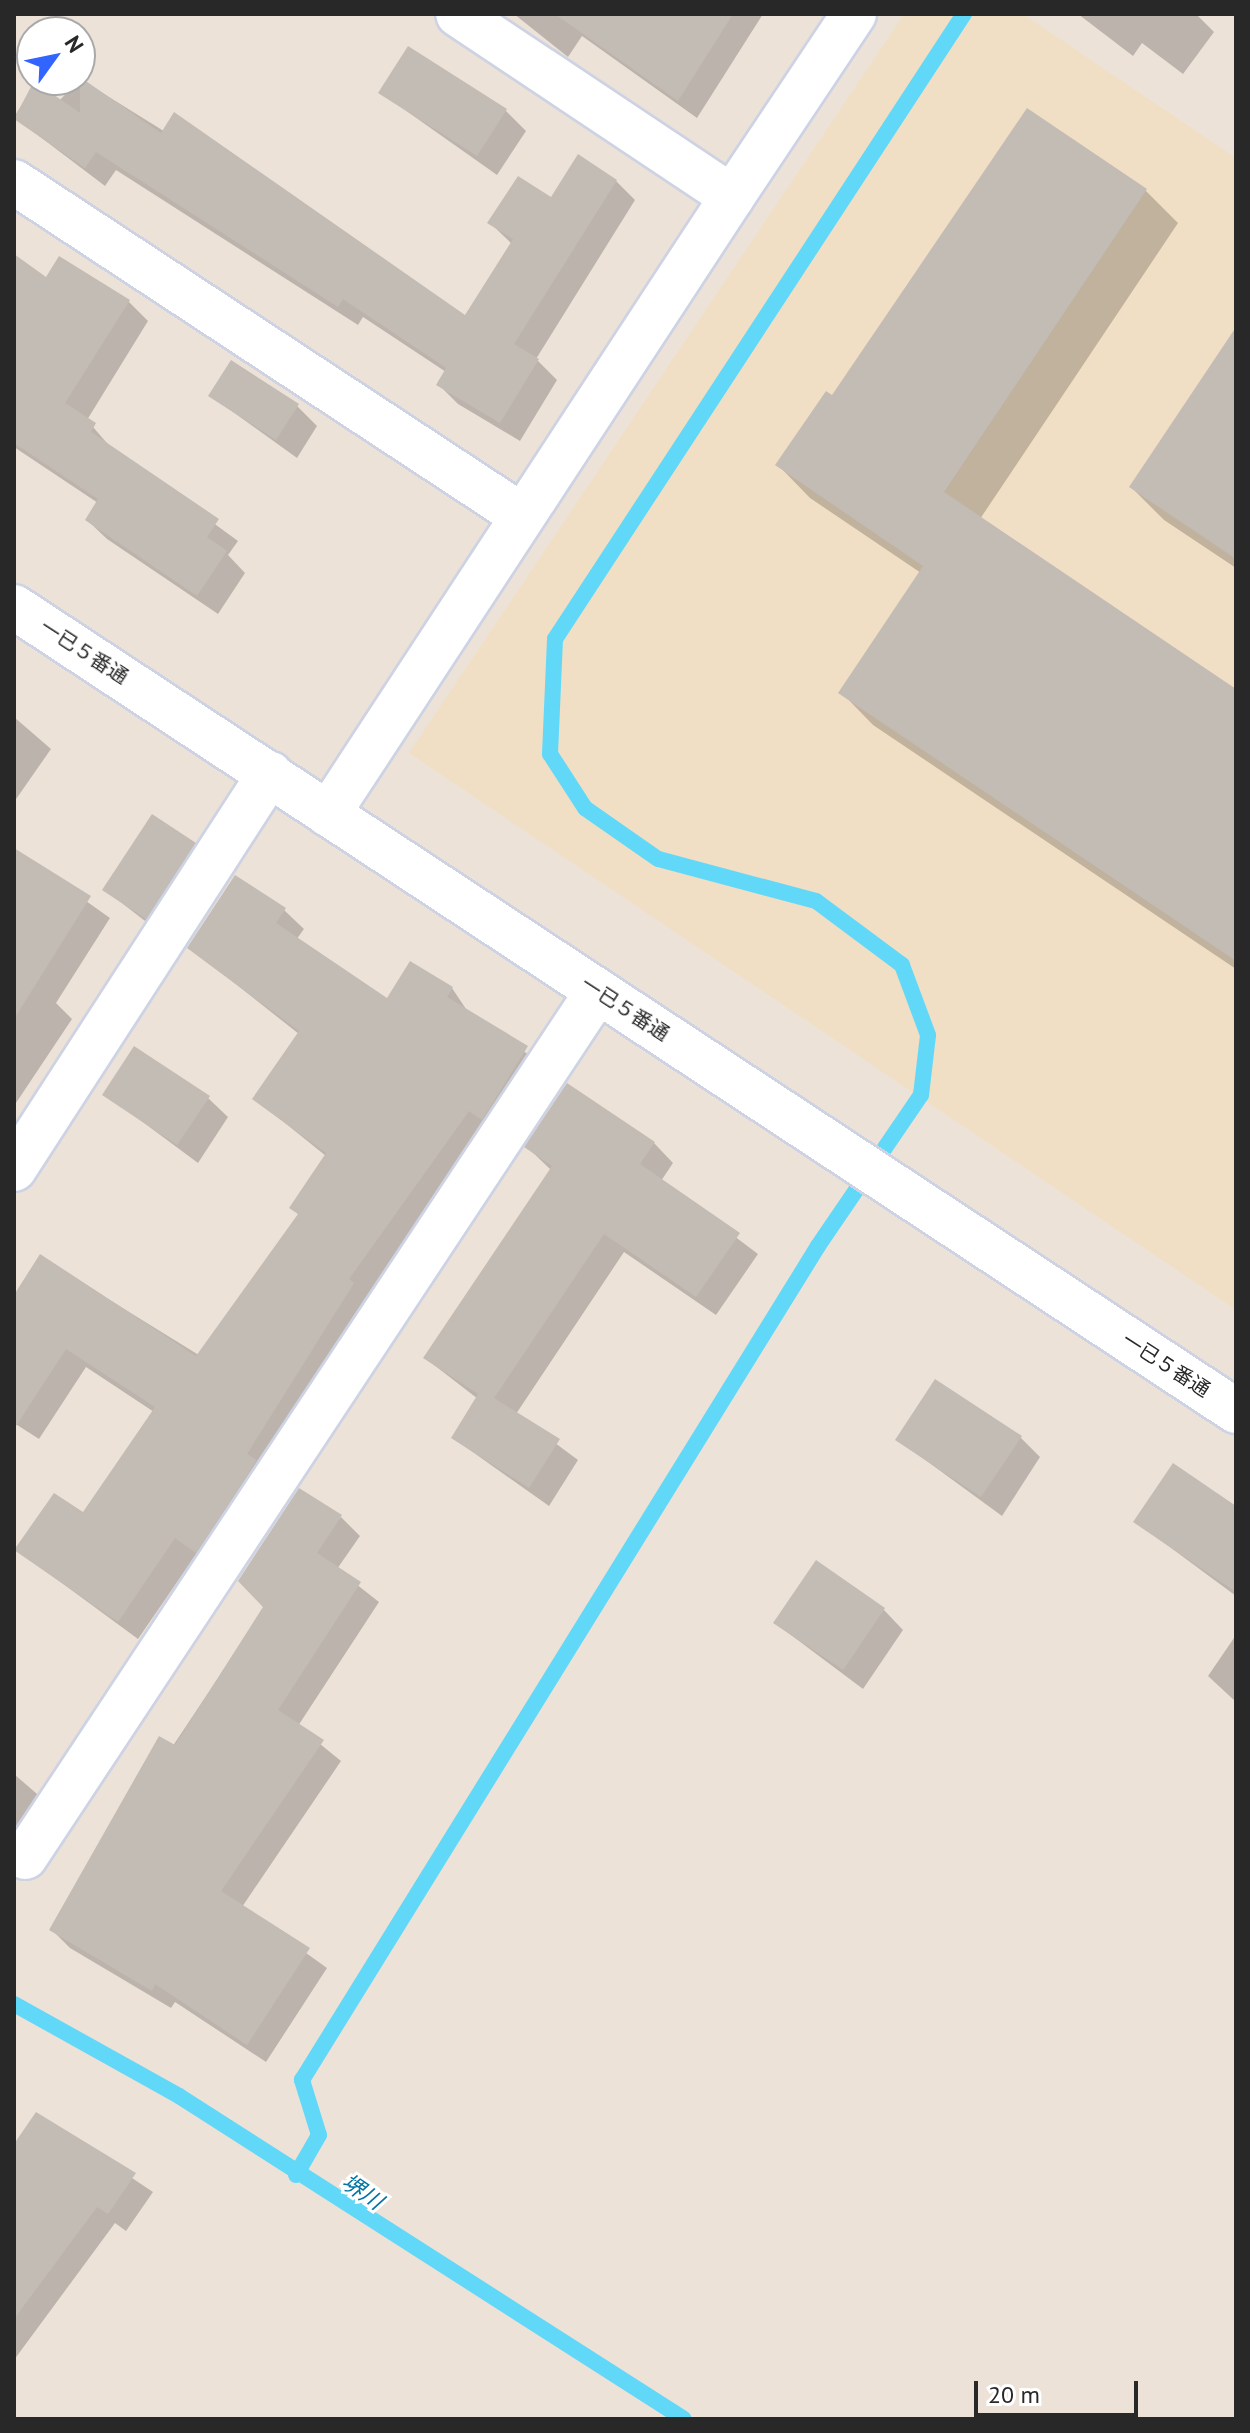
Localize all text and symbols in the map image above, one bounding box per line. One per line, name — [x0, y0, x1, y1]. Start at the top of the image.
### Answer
north arrow — [16, 16, 96, 96]
text: N — [59, 30, 90, 58]
street label: 一已５番通 — [36, 615, 132, 689]
street label: 一已５番通 — [577, 972, 673, 1046]
street label: 一已５番通 — [1118, 1328, 1214, 1402]
water label: 堺川 — [336, 2169, 388, 2215]
scale bar — [978, 2365, 1142, 2415]
text: 20 m — [988, 2379, 1040, 2410]

